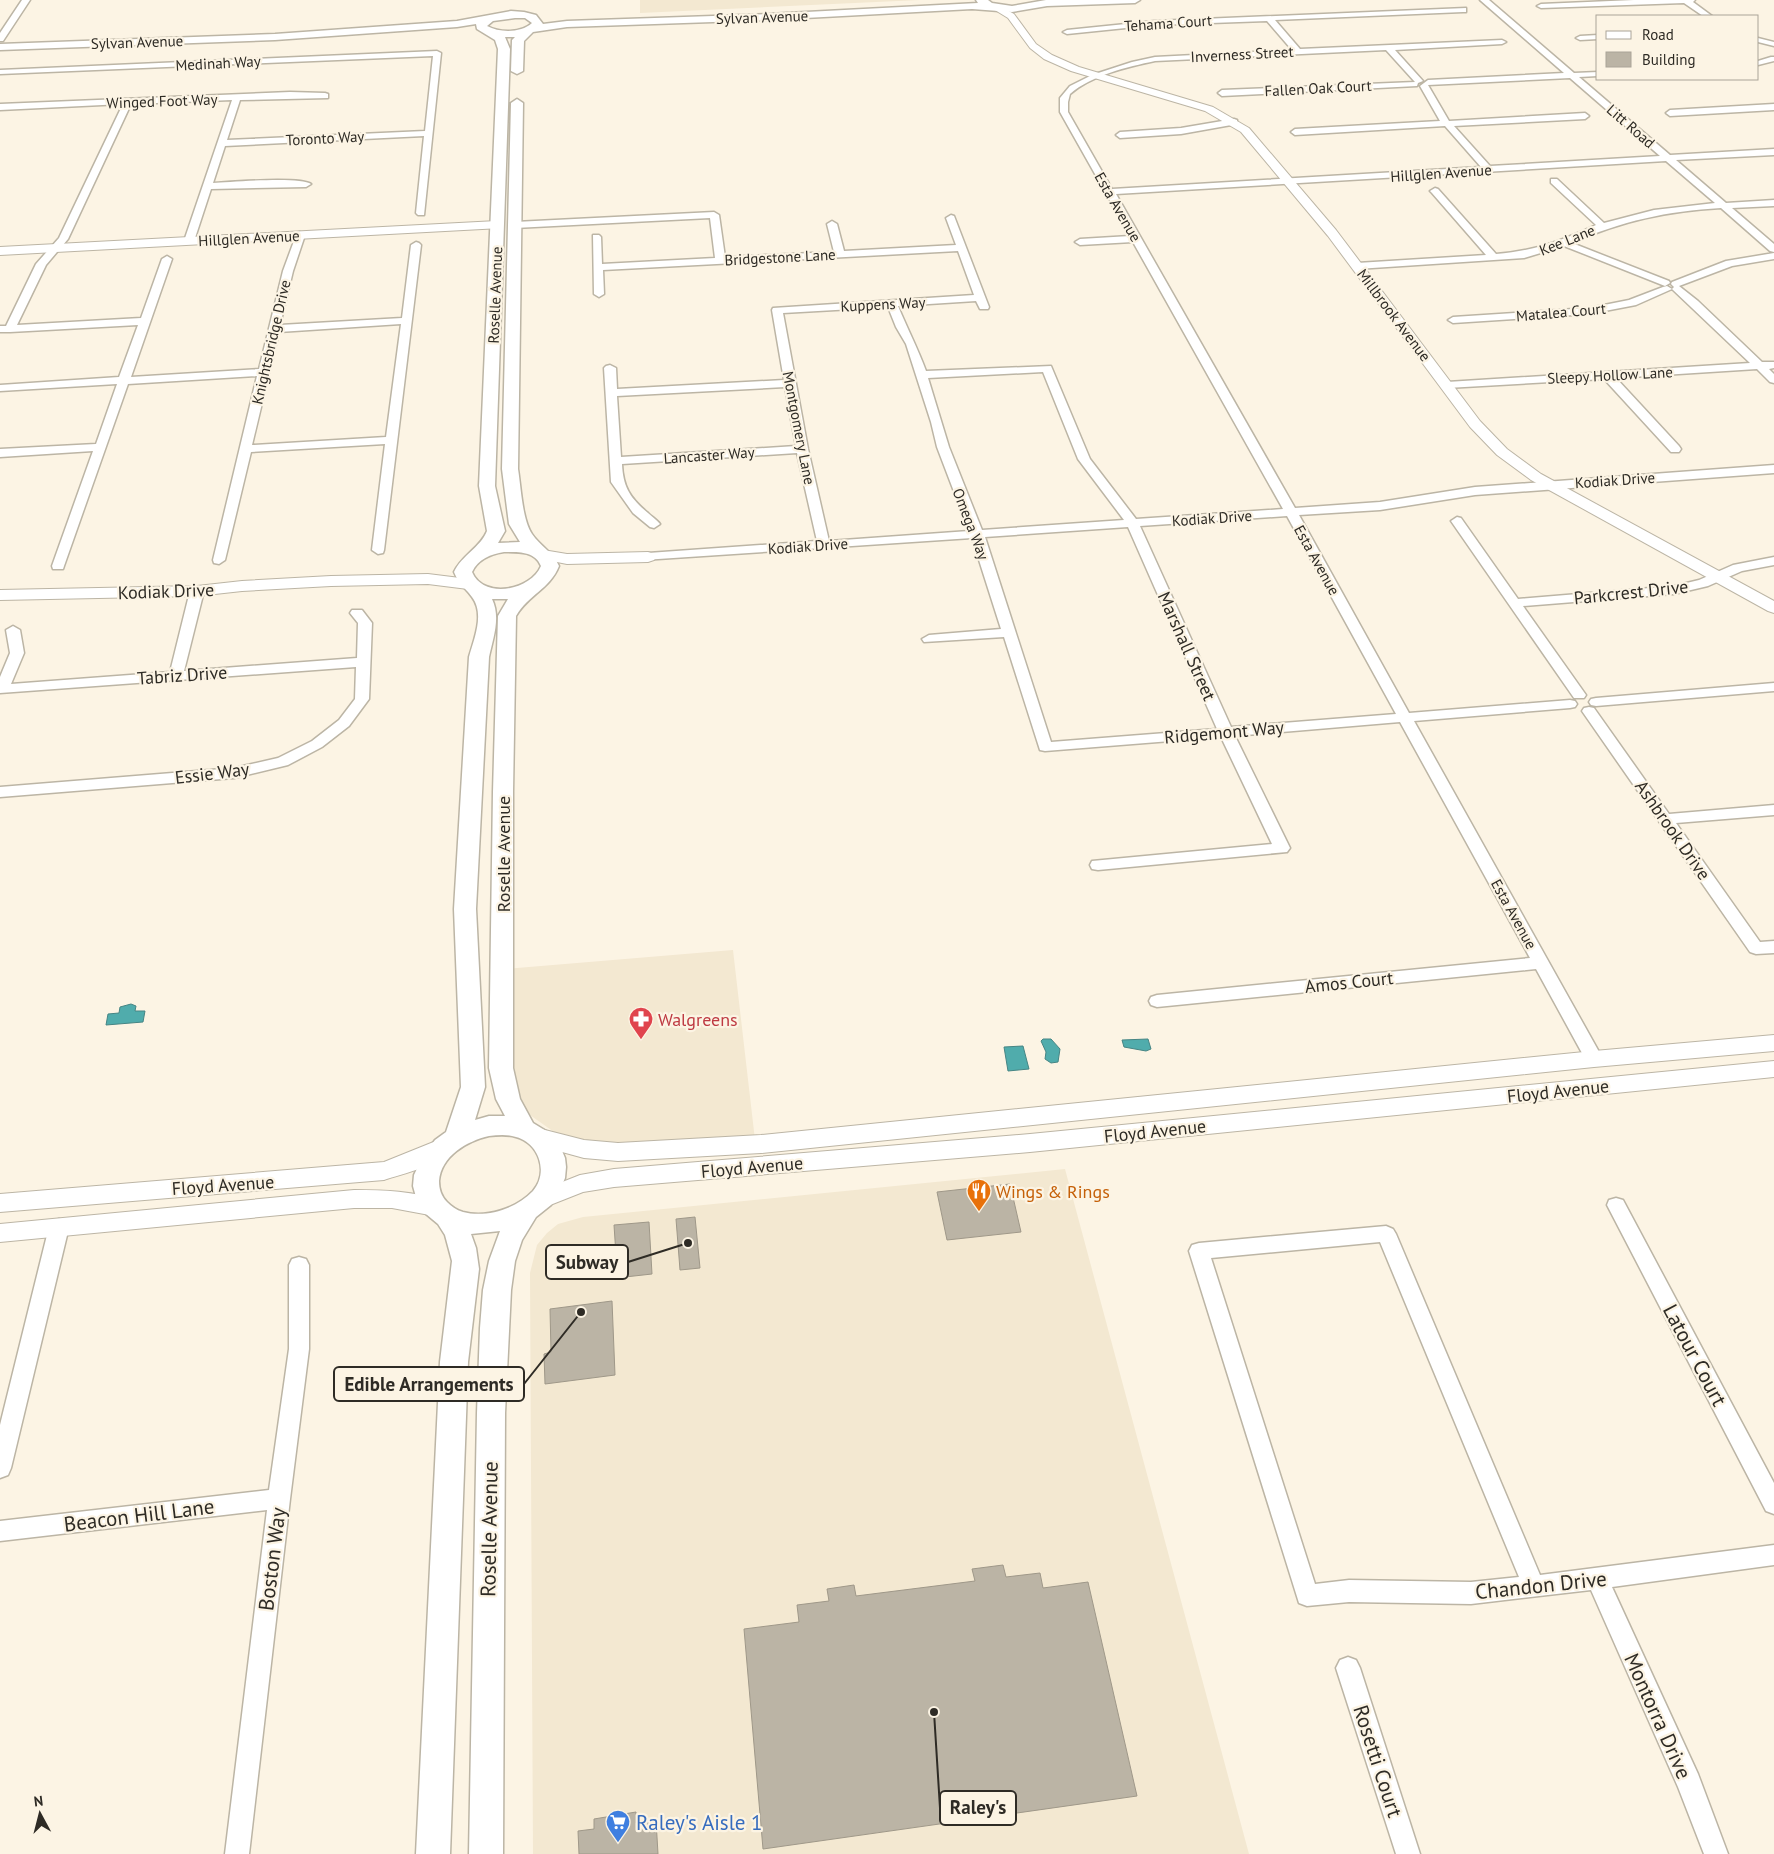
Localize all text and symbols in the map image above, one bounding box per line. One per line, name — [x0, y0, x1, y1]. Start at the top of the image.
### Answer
street label: Sylvan Avenue — [715, 6, 809, 28]
street label: Tehama Court — [1123, 10, 1213, 36]
legend — [1596, 15, 1759, 80]
text: Road — [1642, 25, 1674, 44]
street label: Sylvan Avenue — [90, 31, 184, 53]
street label: Inverness Street — [1190, 42, 1294, 66]
text: Building — [1642, 50, 1696, 69]
street label: Medinah Way — [175, 51, 261, 75]
street label: Fallen Oak Court — [1264, 76, 1372, 100]
street label: Winged Foot Way — [106, 90, 218, 112]
street label: Litt Road — [1603, 100, 1659, 152]
street label: Toronto Way — [285, 126, 365, 150]
street label: Hillglen Avenue — [1390, 160, 1492, 186]
street label: Esta Avenue — [1090, 169, 1146, 245]
street label: Kee Lane — [1536, 220, 1598, 260]
street label: Hillglen Avenue — [198, 226, 300, 250]
street label: Bridgestone Lane — [724, 245, 836, 269]
street label: Roselle Avenue — [484, 246, 506, 344]
street label: Millbrook Avenue — [1353, 265, 1435, 365]
street label: Knightsbridge Drive — [247, 278, 295, 406]
street label: Kuppens Way — [840, 292, 926, 316]
street label: Matalea Court — [1515, 299, 1607, 325]
street label: Sleepy Hollow Lane — [1547, 362, 1673, 388]
street label: Montgomery Lane — [779, 370, 819, 486]
street label: Lancaster Way — [663, 442, 755, 468]
street label: Kodiak Drive — [1574, 468, 1656, 492]
street label: Omega Way — [949, 485, 993, 563]
street label: Kodiak Drive — [1171, 506, 1253, 530]
street label: Esta Avenue — [1290, 522, 1344, 598]
street label: Kodiak Drive — [767, 534, 849, 558]
street label: Parkcrest Drive — [1573, 575, 1689, 609]
street label: Kodiak Drive — [117, 578, 215, 604]
street label: Marshall Street — [1153, 588, 1221, 704]
street label: Tabriz Drive — [136, 660, 228, 690]
street label: Ridgemont Way — [1163, 715, 1285, 749]
street label: Essie Way — [174, 757, 251, 789]
street label: Ashbrook Drive — [1630, 776, 1716, 884]
street label: Roselle Avenue — [492, 796, 515, 912]
street label: Esta Avenue — [1487, 876, 1541, 952]
street label: Amos Court — [1304, 966, 1394, 998]
pharmacy icon: Walgreens — [628, 1006, 654, 1040]
place label: Walgreens — [658, 1008, 738, 1031]
street label: Floyd Avenue — [1506, 1074, 1610, 1108]
street label: Floyd Avenue — [1103, 1114, 1207, 1148]
street label: Floyd Avenue — [700, 1151, 804, 1183]
street label: Floyd Avenue — [171, 1170, 275, 1200]
restaurant icon: Wings & Rings — [966, 1178, 992, 1212]
place label: Wings & Rings — [996, 1180, 1110, 1203]
callout: Subway — [546, 1245, 628, 1279]
text: Subway — [556, 1250, 619, 1274]
street label: Latour Court — [1657, 1299, 1733, 1411]
callout: Edible Arrangements — [334, 1367, 524, 1401]
text: Edible Arrangements — [344, 1372, 514, 1396]
street label: Roselle Avenue — [474, 1461, 504, 1597]
street label: Beacon Hill Lane — [62, 1492, 216, 1538]
street label: Boston Way — [252, 1506, 292, 1612]
street label: Chandon Drive — [1474, 1565, 1608, 1605]
street label: Montorra Drive — [1618, 1649, 1698, 1783]
street label: Rosetti Court — [1347, 1701, 1409, 1821]
north arrow — [15, 1789, 65, 1839]
callout: Raley's — [940, 1791, 1016, 1825]
text: N — [33, 1792, 44, 1811]
text: Raley's — [950, 1795, 1006, 1819]
supermarket icon: Raley's Aisle 1 — [605, 1809, 631, 1843]
place label: Raley's Aisle 1 — [636, 1809, 762, 1836]

